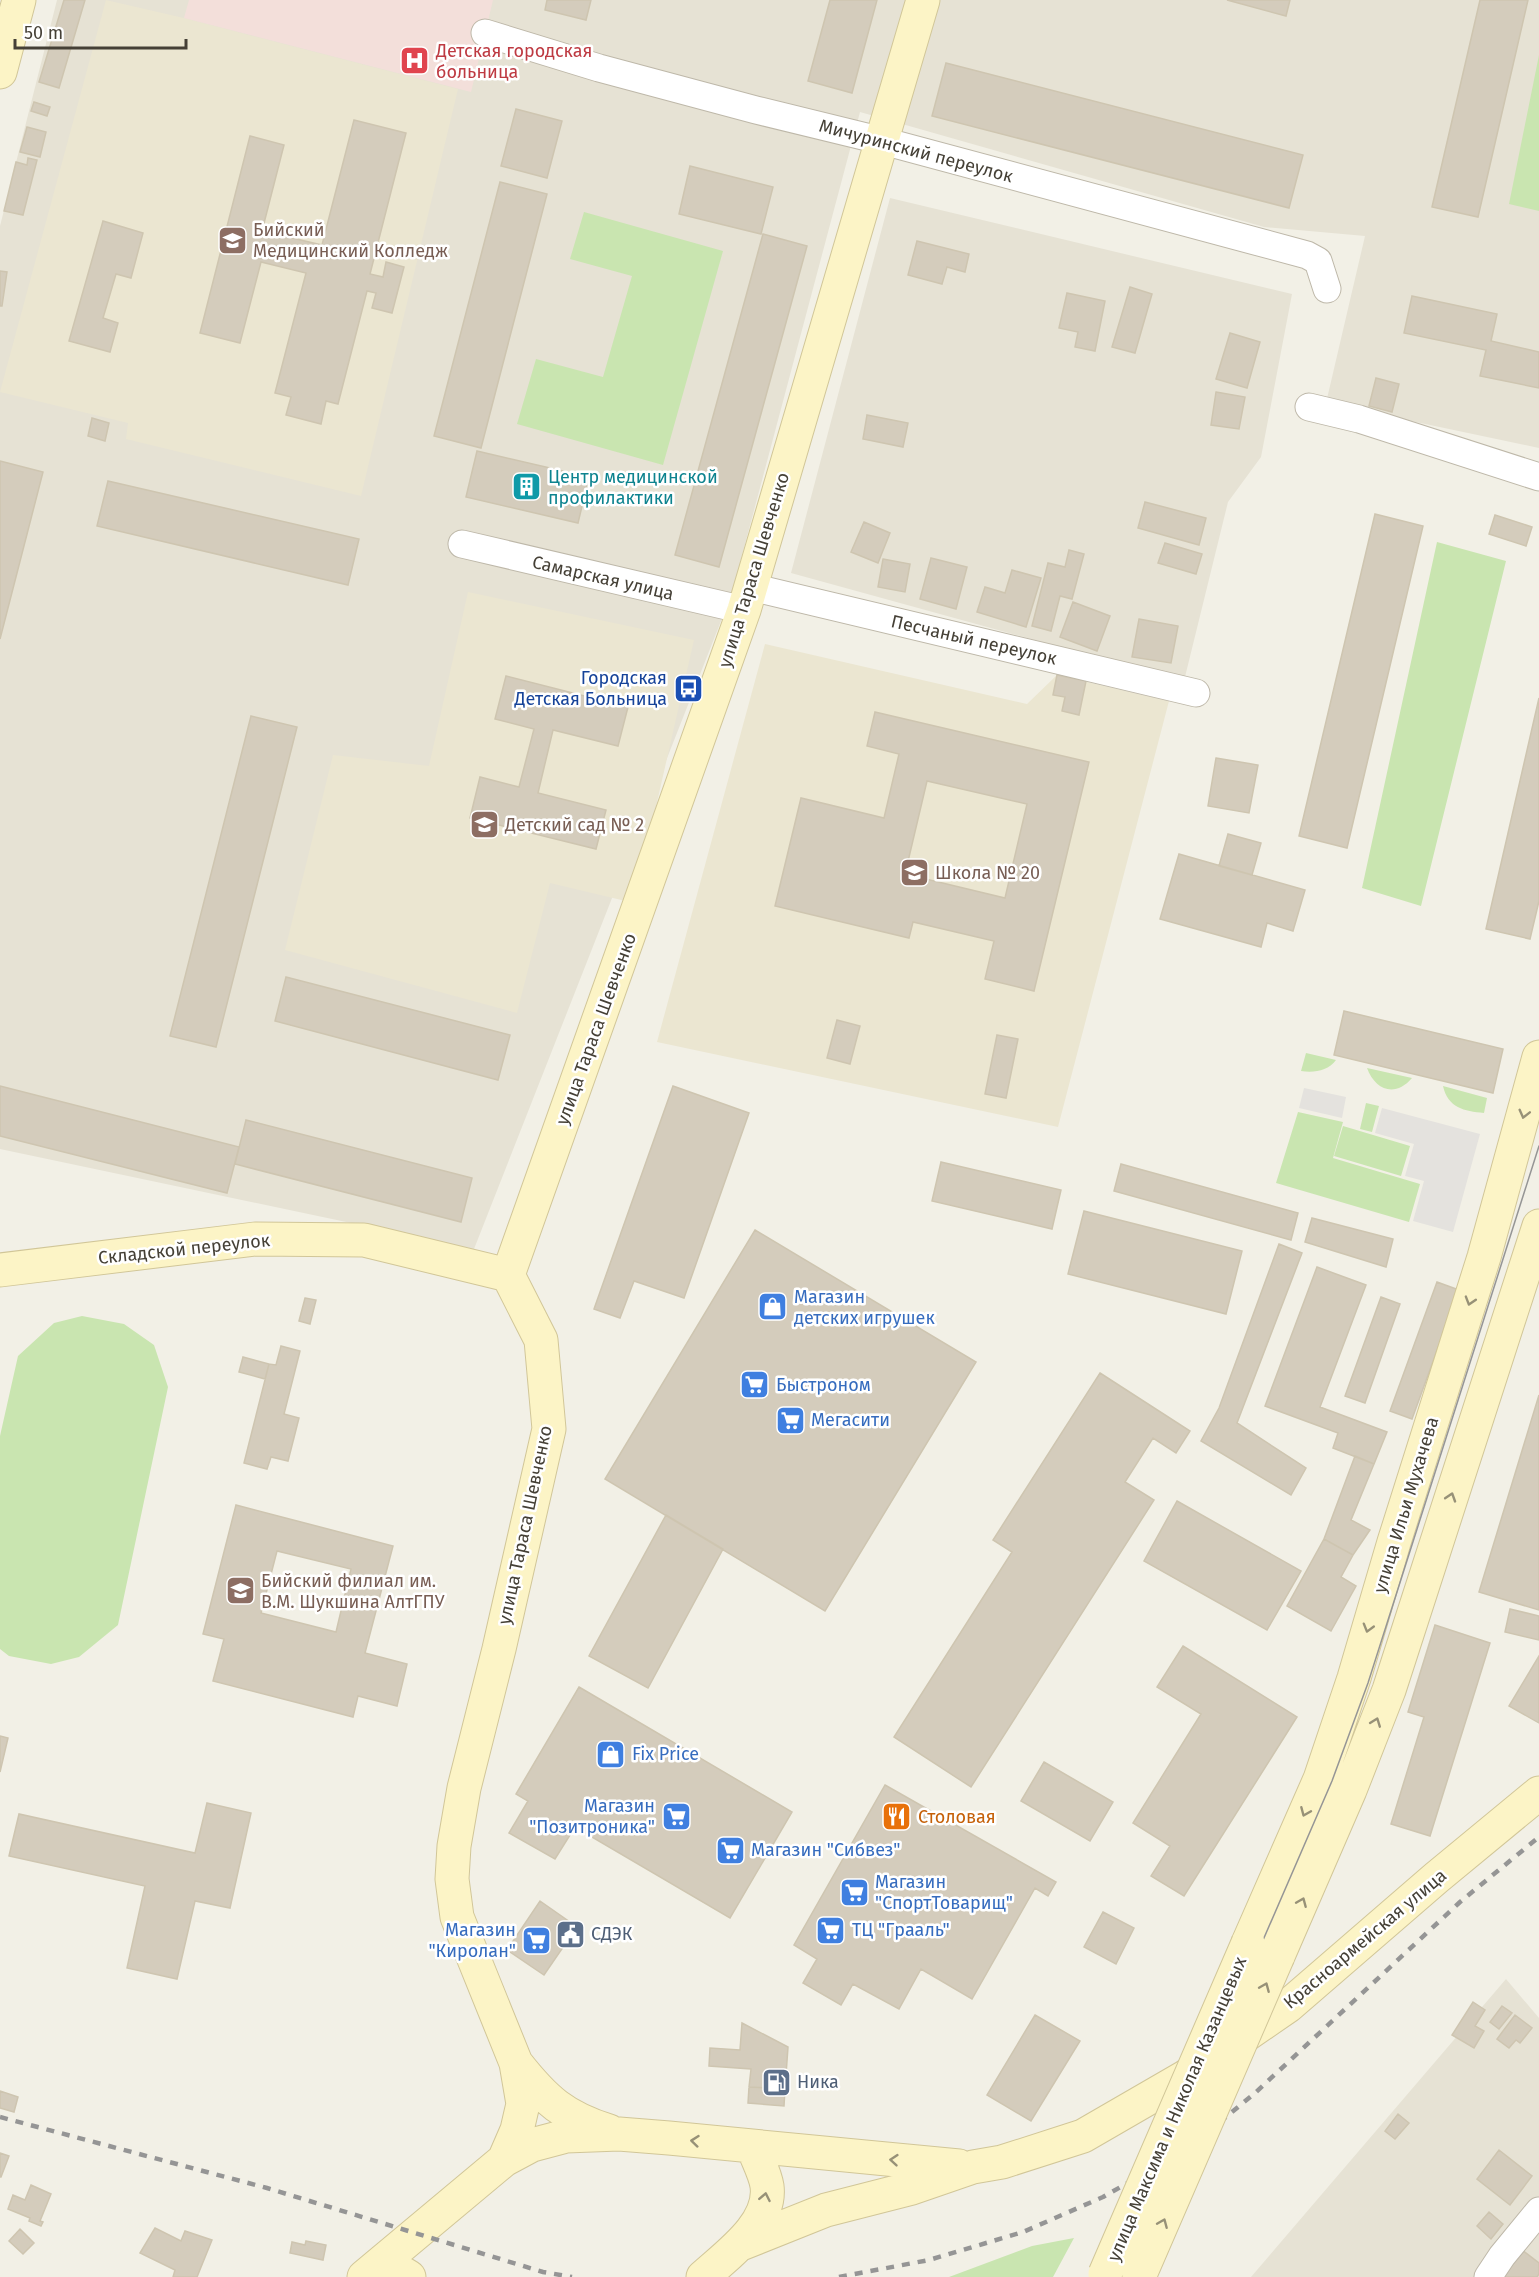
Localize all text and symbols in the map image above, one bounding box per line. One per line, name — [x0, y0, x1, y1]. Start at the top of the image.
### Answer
scale bar — [15, 12, 186, 50]
text: 50 m — [24, 22, 63, 44]
place label: Детская городская больница — [435, 40, 592, 83]
hospital icon: Детская городская больница — [399, 45, 431, 77]
street label: Мичуринский переулок — [817, 115, 1016, 188]
place label: Бийский Медицинский Колледж — [253, 219, 448, 262]
school or university icon: Бийский Медицинский Колледж — [216, 224, 248, 256]
place label: Центр медицинской профилактики — [548, 466, 718, 509]
street label: улица Тараса Шевченко — [714, 470, 794, 670]
building icon: Центр медицинской профилактики — [511, 471, 543, 503]
street label: Самарская улица — [530, 551, 676, 605]
street label: Песчаный переулок — [889, 610, 1060, 670]
place label: Городская Детская Больница — [514, 667, 667, 710]
bus stop icon: Городская Детская Больница — [672, 672, 704, 704]
school or university icon: Детский сад № 2 — [468, 809, 500, 841]
place label: Детский сад № 2 — [504, 814, 644, 836]
school or university icon: Школа № 20 — [898, 857, 930, 889]
place label: Школа № 20 — [935, 862, 1040, 884]
street label: улица Тараса Шевченко — [551, 930, 641, 1128]
one-way arrow — [1519, 1109, 1532, 1119]
street label: Складской переулок — [97, 1229, 272, 1269]
place label: Магазин детских игрушек — [794, 1286, 935, 1329]
shop icon: Магазин детских игрушек — [757, 1291, 789, 1323]
one-way arrow — [1465, 1295, 1477, 1306]
supermarket icon: Быстроном — [739, 1369, 771, 1401]
place label: Быстроном — [776, 1374, 871, 1396]
supermarket icon: Мегасити — [774, 1404, 806, 1436]
place label: Мегасити — [811, 1409, 890, 1431]
street label: улица Ильи Мухачева — [1369, 1414, 1443, 1596]
street label: улица Тараса Шевченко — [493, 1424, 557, 1626]
one-way arrow — [1443, 1492, 1456, 1503]
place label: Бийский филиал им. В.М. Шукшина АлтГПУ — [261, 1570, 445, 1613]
school or university icon: Бийский филиал им. В.М. Шукшина АлтГПУ — [224, 1575, 256, 1607]
one-way arrow — [1363, 1622, 1375, 1633]
one-way arrow — [1369, 1717, 1382, 1728]
shop icon: Fix Price — [595, 1738, 627, 1770]
place label: Fix Price — [632, 1743, 699, 1765]
place label: Магазин "Позитроника" — [529, 1795, 655, 1838]
supermarket icon: Магазин "Позитроника" — [660, 1800, 692, 1832]
restaurant icon: Столовая — [881, 1801, 913, 1833]
place label: Столовая — [918, 1806, 996, 1828]
one-way arrow — [1301, 1806, 1313, 1817]
supermarket icon: Магазин "Сибвез" — [714, 1834, 746, 1866]
place label: Магазин "Сибвез" — [751, 1839, 900, 1861]
street label: Красноармейская улица — [1279, 1864, 1451, 2014]
place label: Магазин "СпортТоварищ" — [875, 1871, 1013, 1914]
supermarket icon: Магазин "СпортТоварищ" — [838, 1876, 870, 1908]
one-way arrow — [1294, 1898, 1306, 1909]
supermarket icon: ТЦ "Грааль" — [815, 1914, 847, 1946]
public building icon: СДЭК — [554, 1918, 586, 1950]
place label: Магазин "Киролан" — [428, 1919, 516, 1962]
place label: ТЦ "Грааль" — [852, 1919, 950, 1941]
place label: СДЭК — [591, 1923, 633, 1945]
supermarket icon: Магазин "Киролан" — [521, 1924, 553, 1956]
street label: улица Максима и Николая Казанцевых — [1103, 1953, 1251, 2265]
one-way arrow — [1258, 1982, 1270, 1993]
fuel station icon: Ника — [760, 2066, 792, 2098]
place label: Ника — [797, 2071, 839, 2093]
one-way arrow — [690, 2135, 699, 2148]
one-way arrow — [889, 2154, 898, 2167]
one-way arrow — [758, 2193, 771, 2203]
one-way arrow — [1155, 2219, 1167, 2230]

